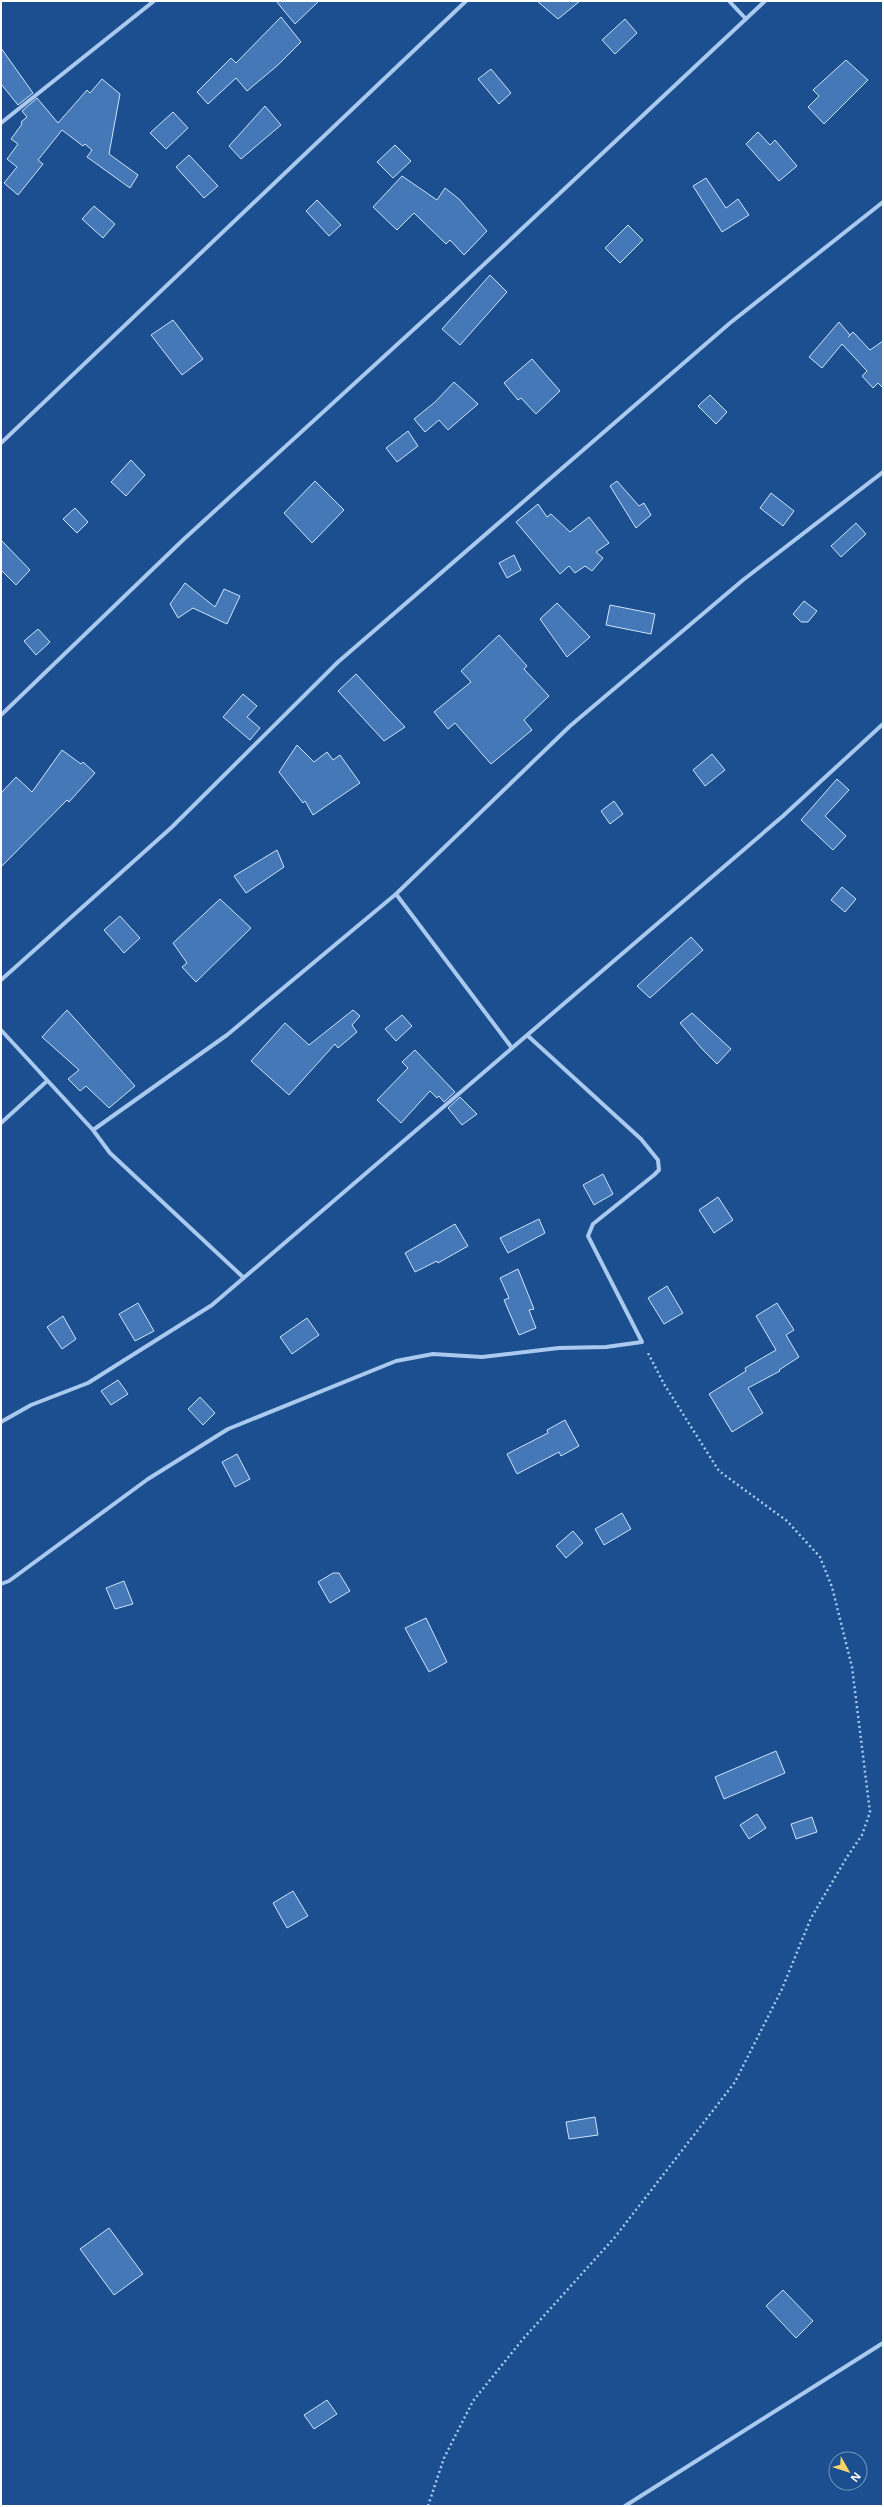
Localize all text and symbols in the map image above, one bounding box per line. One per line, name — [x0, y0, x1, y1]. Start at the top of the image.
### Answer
north arrow — [828, 2451, 868, 2491]
text: N — [848, 2469, 865, 2486]

